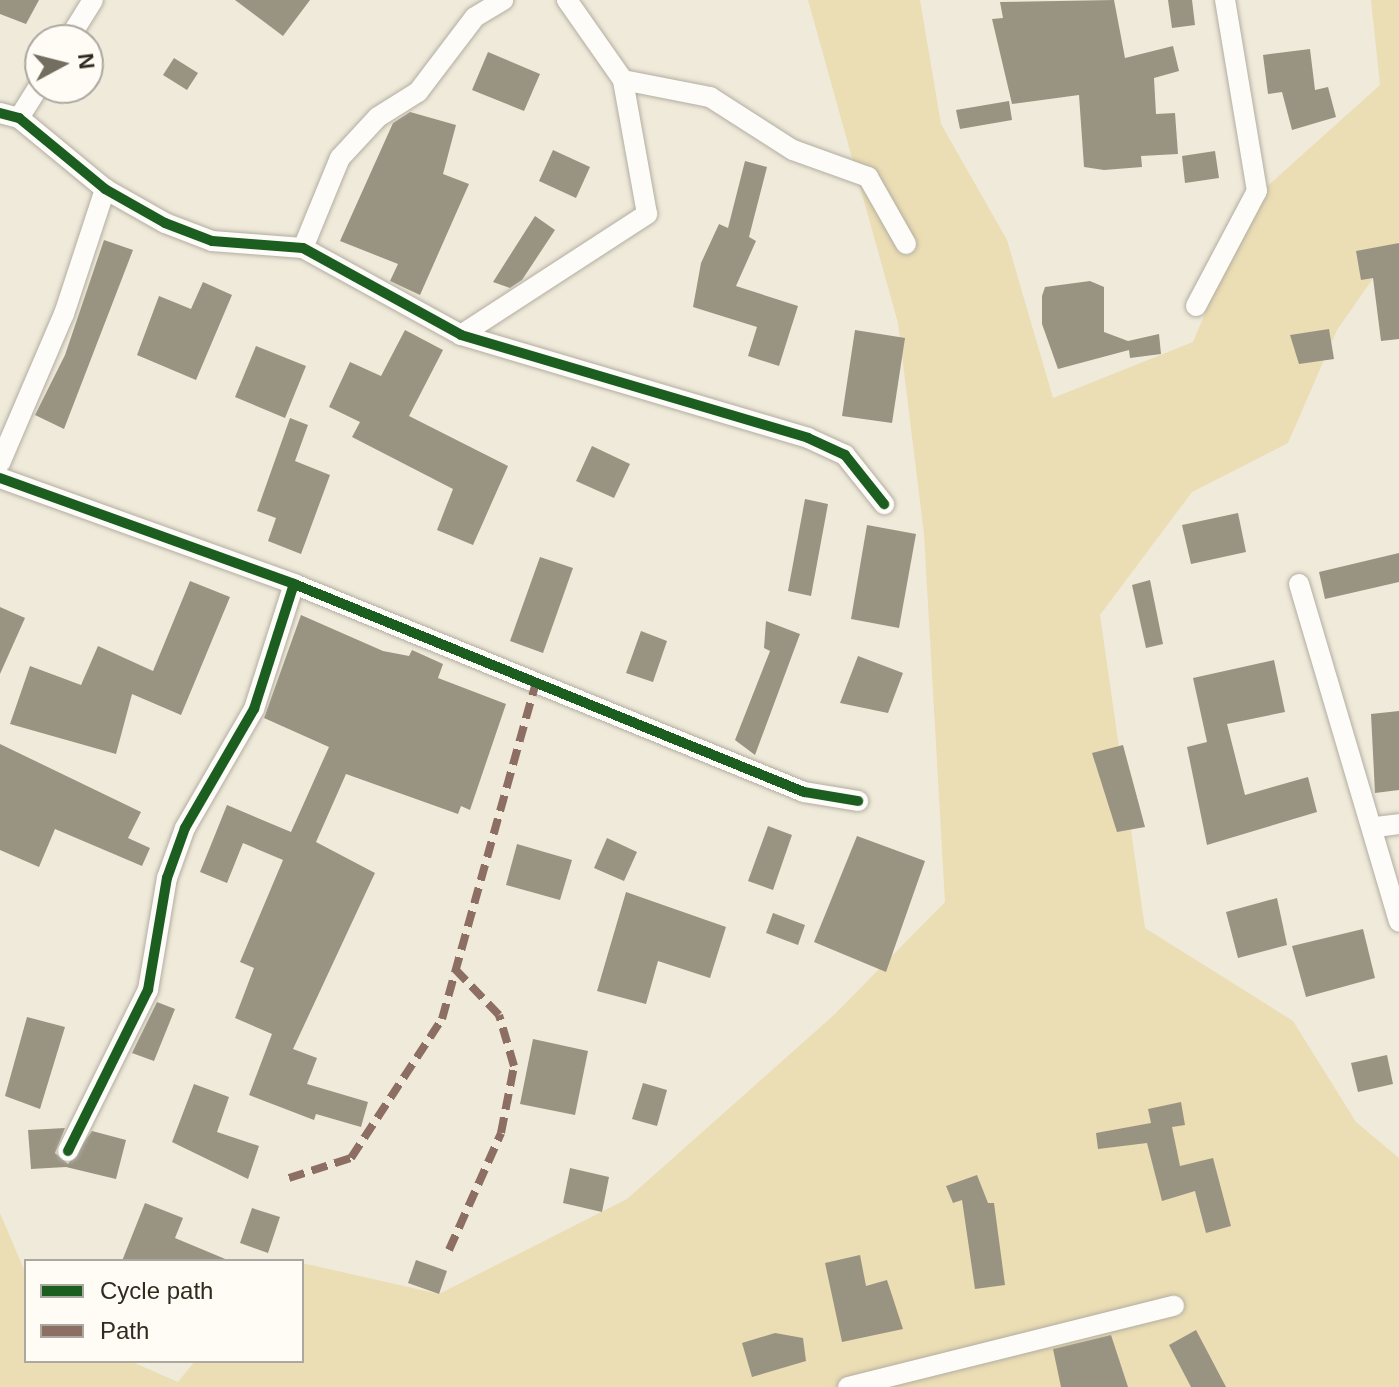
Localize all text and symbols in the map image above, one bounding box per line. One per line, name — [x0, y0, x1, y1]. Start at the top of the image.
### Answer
north arrow — [24, 24, 104, 104]
text: N — [73, 52, 100, 71]
legend — [24, 1259, 304, 1363]
text: Cycle path — [100, 1277, 213, 1304]
text: Path — [100, 1317, 149, 1344]

